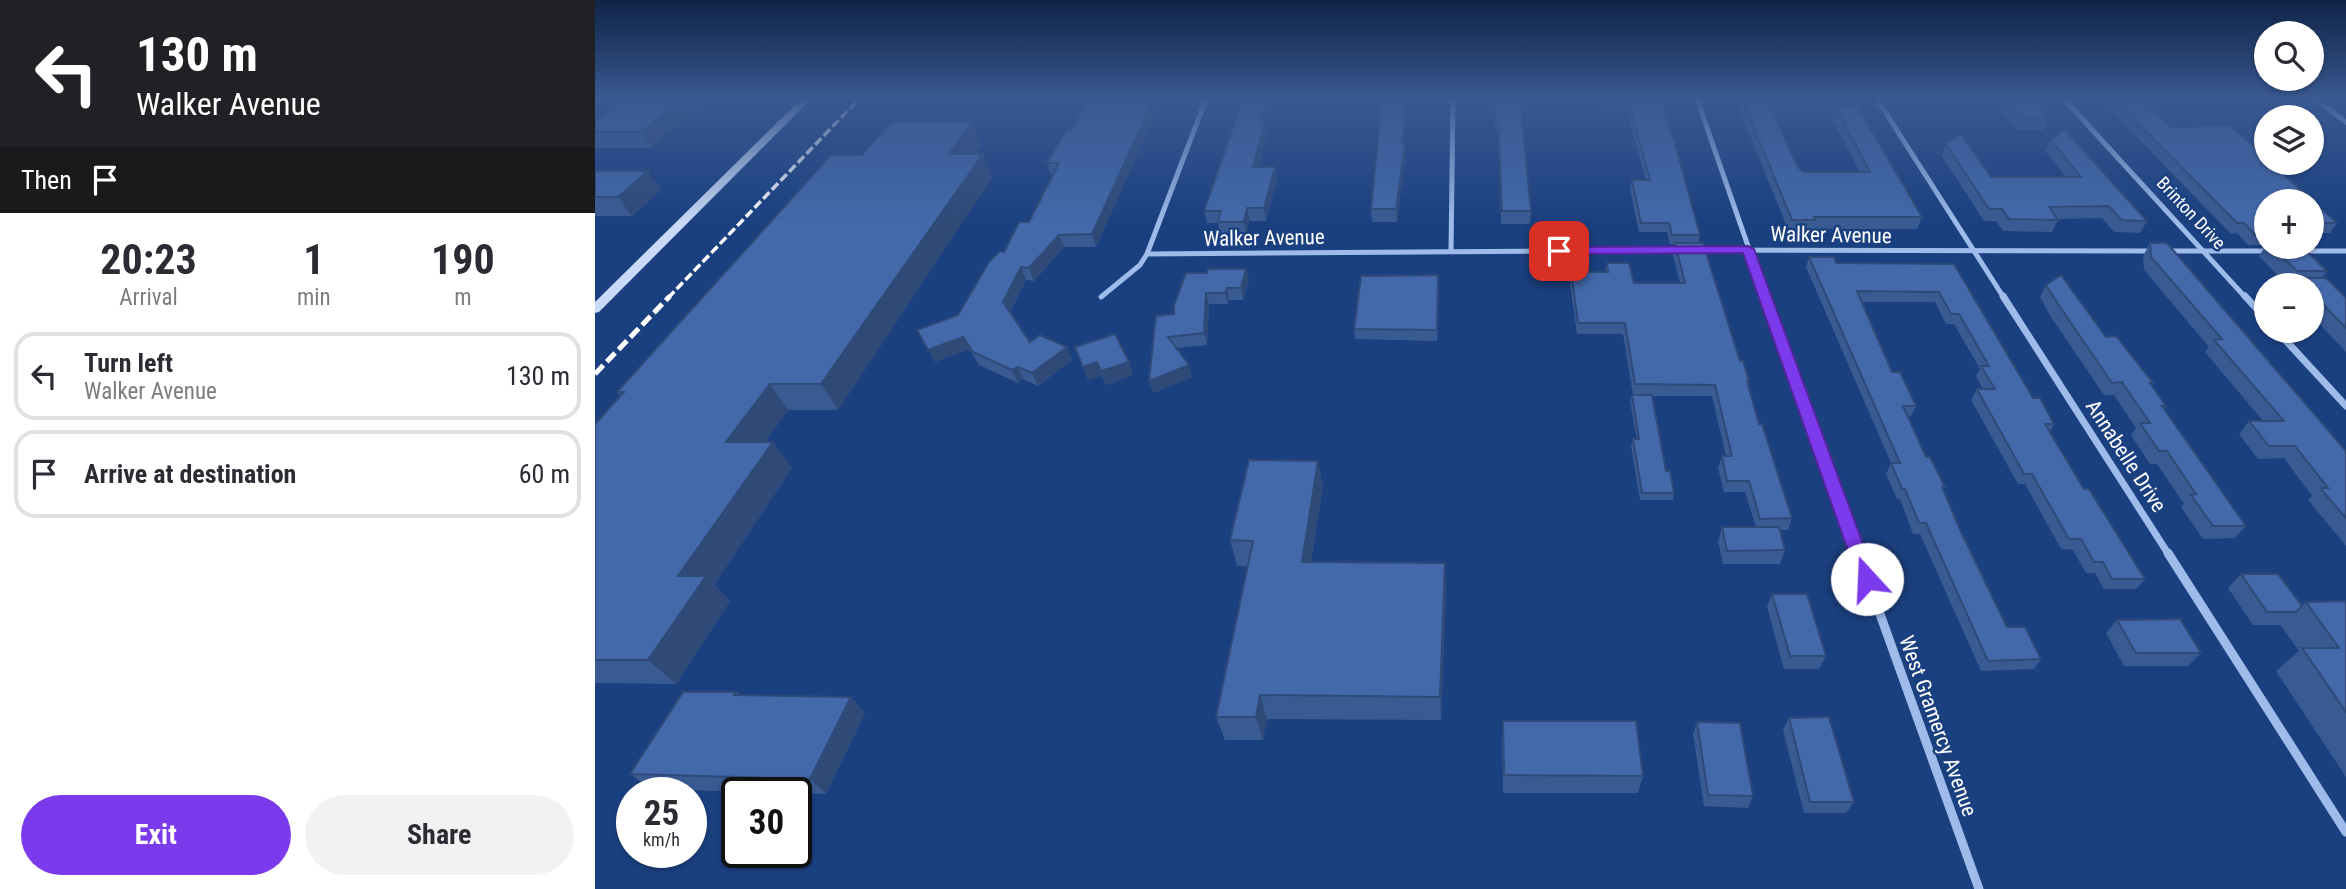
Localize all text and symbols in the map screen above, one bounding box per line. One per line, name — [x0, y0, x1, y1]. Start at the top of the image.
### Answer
map controls — [2254, 21, 2324, 343]
button: search — [2254, 21, 2324, 91]
text: 130 m — [136, 26, 258, 83]
icon: left — [21, 28, 112, 119]
text: Walker Avenue — [136, 85, 321, 123]
button: layers — [2254, 105, 2324, 175]
icon: arrive — [86, 161, 124, 199]
text: Then — [21, 165, 72, 195]
street label: Brinton Drive — [2153, 172, 2230, 253]
button: + — [2254, 189, 2324, 259]
pin — [1529, 221, 1589, 281]
street label: Walker Avenue — [1770, 222, 1892, 248]
street label: Walker Avenue — [1203, 225, 1325, 251]
icon: arrive — [1540, 232, 1578, 270]
text: 20:23 — [100, 235, 197, 284]
text: 1 — [303, 235, 324, 284]
text: 190 — [431, 235, 495, 284]
button: − — [2254, 273, 2324, 343]
text: Arrival — [119, 284, 178, 311]
text: min — [297, 284, 331, 311]
text: m — [454, 284, 471, 311]
text: Turn left — [84, 348, 173, 378]
icon: left — [25, 357, 63, 395]
text: 130 m — [506, 361, 570, 391]
text: Walker Avenue — [84, 378, 217, 405]
street label: Annabelle Drive — [2081, 395, 2171, 517]
icon: arrive — [25, 455, 63, 493]
text: Arrive at destination — [84, 459, 296, 489]
text: 60 m — [519, 459, 570, 489]
position arrow — [1830, 542, 1904, 616]
street label: West Gramercy Avenue — [1894, 633, 1982, 820]
speed limit sign: 30 — [721, 777, 812, 868]
text: 25 — [644, 793, 679, 834]
button: Exit — [21, 795, 291, 875]
button: Share — [305, 795, 574, 875]
text: km/h — [643, 829, 680, 850]

